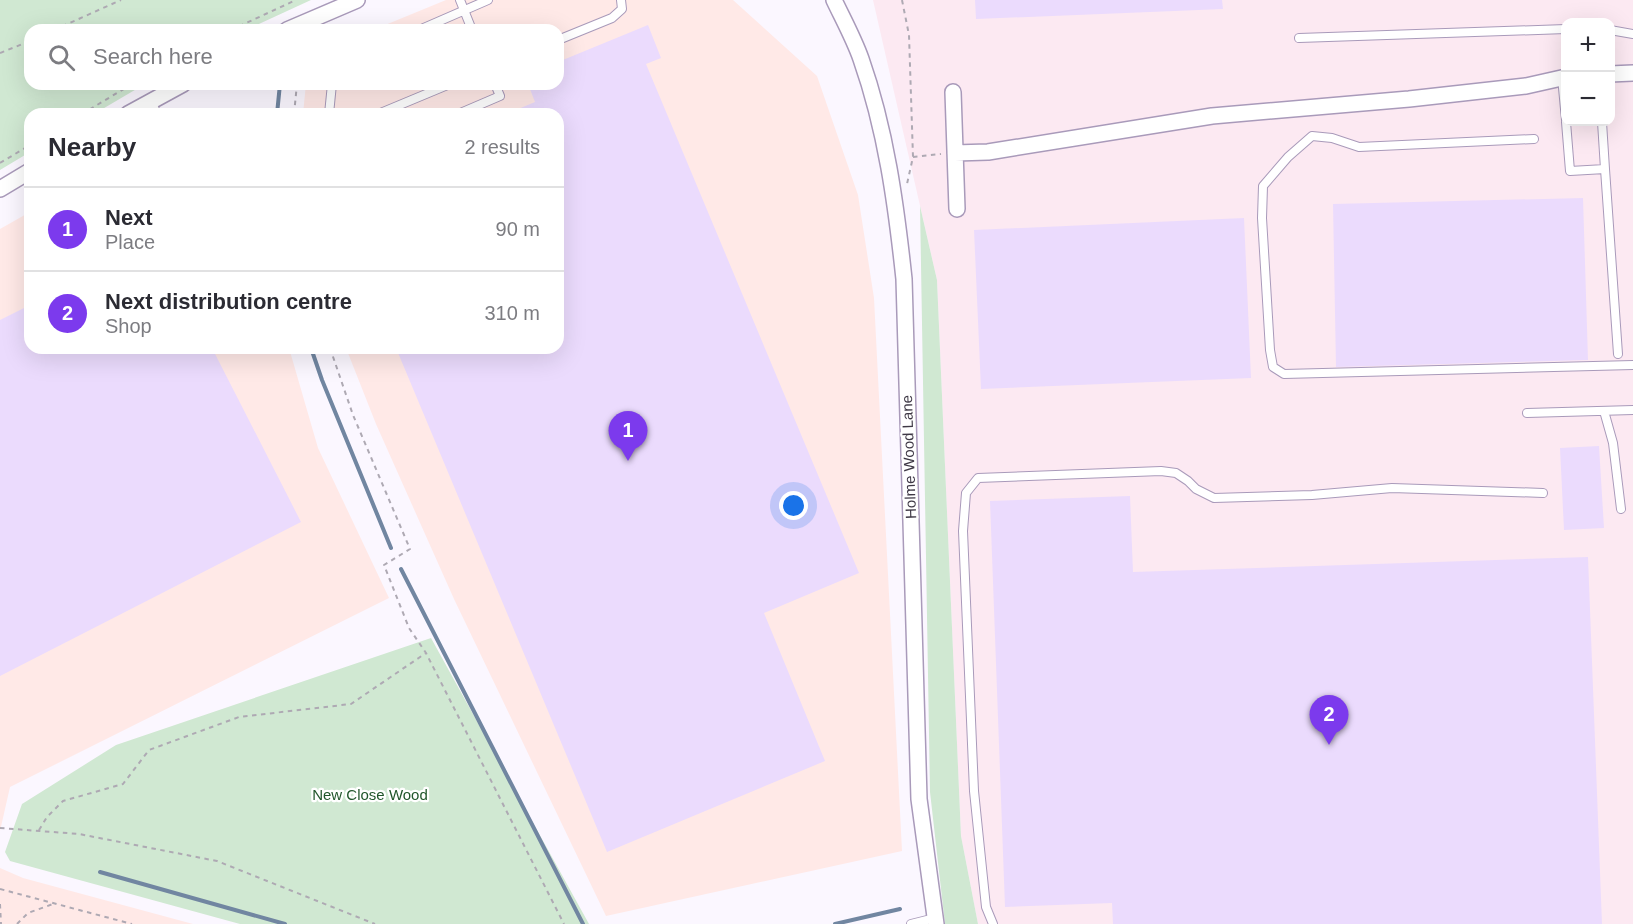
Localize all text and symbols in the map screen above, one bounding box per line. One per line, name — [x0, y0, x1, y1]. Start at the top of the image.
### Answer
map controls — [1561, 18, 1615, 126]
button: + — [1561, 18, 1615, 72]
search box — [24, 24, 564, 90]
icon: search — [45, 41, 78, 74]
text: Search here — [93, 44, 213, 69]
button: − — [1561, 72, 1615, 126]
text: Nearby — [48, 132, 136, 162]
text: 2 results — [464, 136, 540, 158]
text: Next — [105, 205, 153, 230]
text: 1 — [62, 218, 73, 240]
text: 90 m — [496, 218, 540, 240]
text: Place — [105, 231, 155, 253]
text: Next distribution centre — [105, 289, 352, 314]
text: 2 — [62, 302, 73, 324]
text: 310 m — [484, 302, 540, 324]
text: Shop — [105, 315, 152, 337]
street label: Holme Wood Lane — [898, 395, 919, 519]
pin: 1 — [608, 412, 648, 461]
your location — [779, 491, 808, 520]
pin: 2 — [1310, 696, 1348, 745]
park label: New Close Wood — [312, 786, 428, 803]

